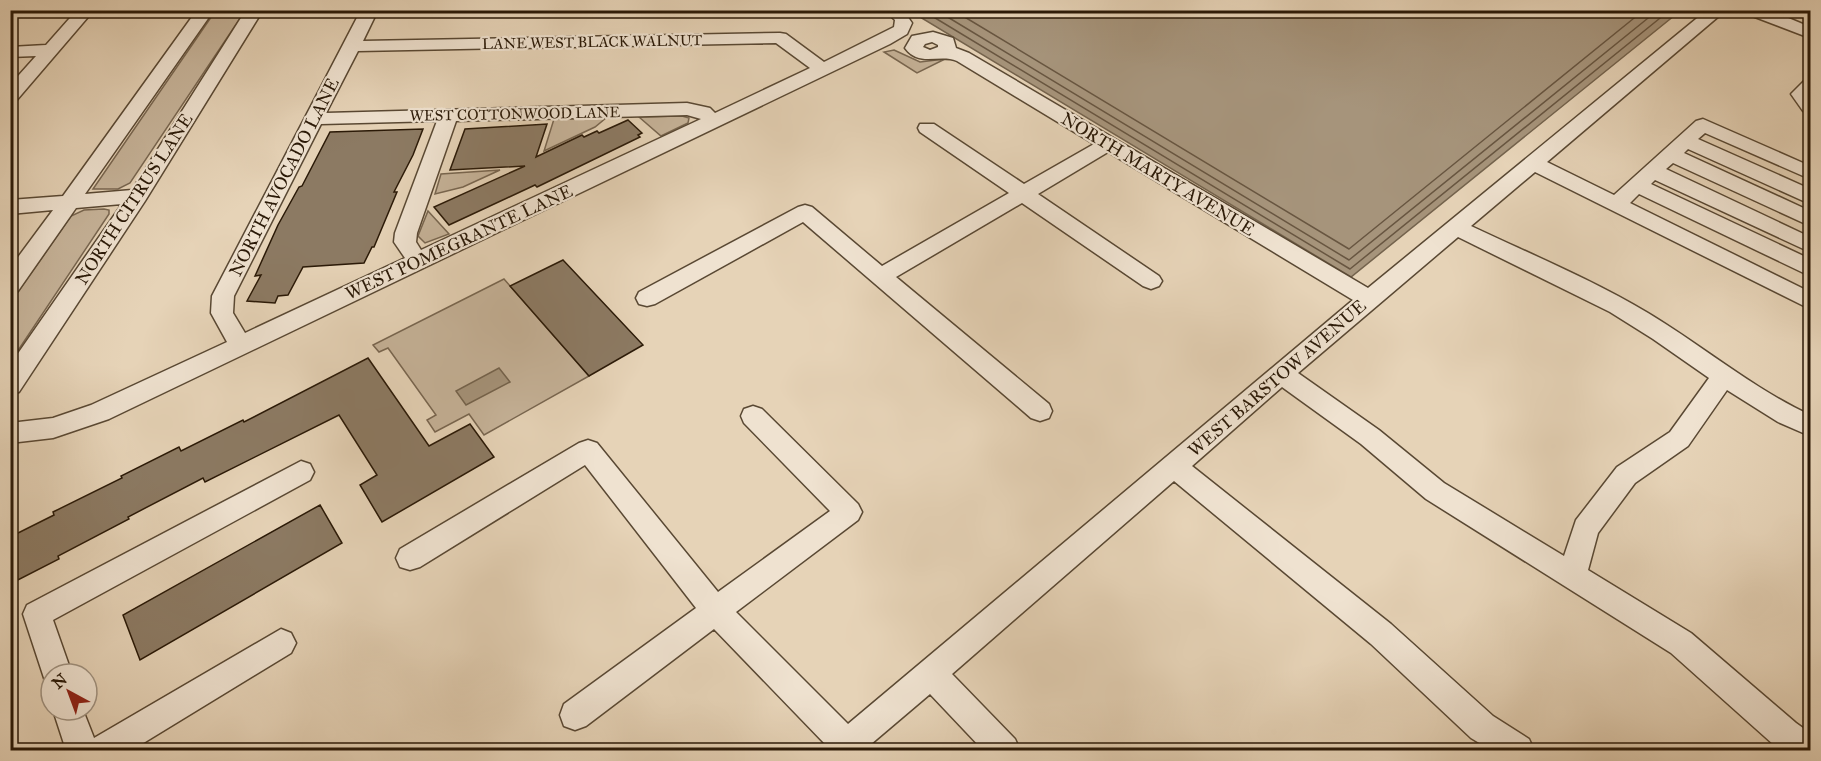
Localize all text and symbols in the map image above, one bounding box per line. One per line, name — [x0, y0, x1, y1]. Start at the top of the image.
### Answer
street label: LANE WEST BLACK WALNUT — [482, 31, 702, 53]
street label: NORTH AVOCADO LANE — [224, 74, 344, 280]
street label: WEST COTTONWOOD LANE — [410, 103, 621, 125]
street label: NORTH MARTY AVENUE — [1057, 107, 1259, 241]
street label: NORTH CITRUS LANE — [70, 109, 198, 289]
street label: WEST POMEGRANTE LANE — [342, 180, 576, 304]
street label: WEST BARSTOW AVENUE — [1183, 295, 1371, 461]
north arrow — [39, 662, 99, 722]
text: N — [48, 669, 71, 693]

